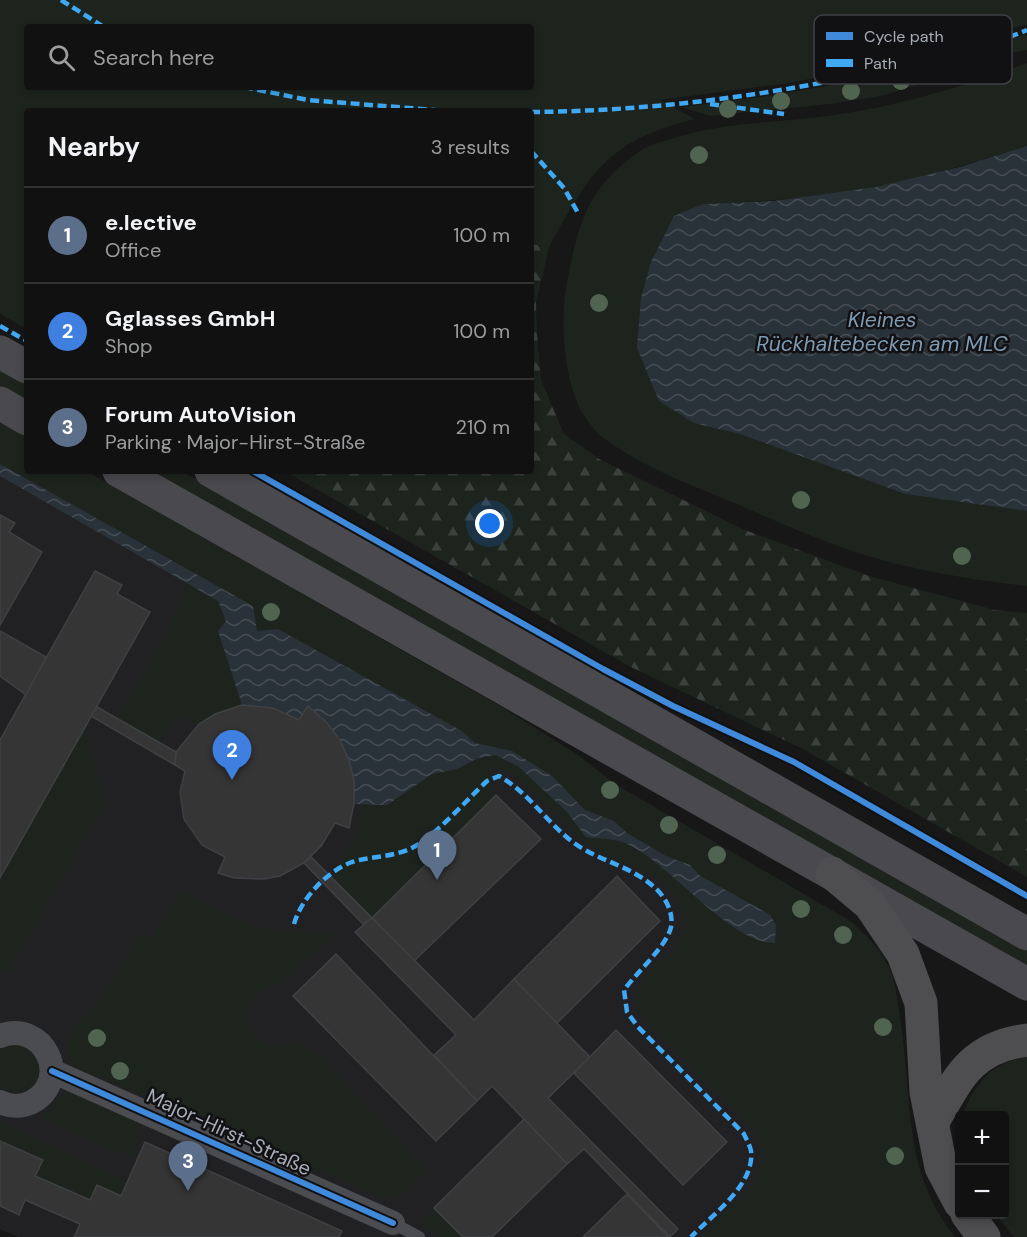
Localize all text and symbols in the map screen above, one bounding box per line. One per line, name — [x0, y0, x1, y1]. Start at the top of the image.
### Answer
legend — [814, 15, 1012, 84]
search box — [24, 24, 534, 90]
text: Cycle path — [864, 26, 944, 47]
icon: search — [45, 41, 78, 74]
text: Search here — [93, 43, 214, 72]
text: Path — [864, 53, 897, 74]
text: Nearby — [48, 130, 140, 164]
text: 3 results — [431, 134, 510, 160]
text: e.lective — [105, 208, 197, 237]
text: 1 — [64, 222, 71, 248]
text: 100 m — [453, 222, 510, 248]
text: Office — [105, 237, 161, 263]
text: Gglasses GmbH — [105, 304, 275, 333]
water label: Kleines Rückhaltebecken am MLC — [756, 306, 1008, 358]
text: 2 — [62, 318, 73, 344]
text: 100 m — [453, 318, 510, 344]
text: Shop — [105, 333, 152, 359]
text: Forum AutoVision — [105, 400, 296, 429]
text: 3 — [61, 414, 74, 440]
text: 210 m — [455, 414, 510, 440]
text: Parking · Major-Hirst-Straße — [105, 429, 365, 455]
your location — [475, 509, 504, 538]
pin: 2 — [212, 730, 252, 780]
pin: 1 — [418, 830, 456, 880]
street label: Major-Hirst-Straße — [143, 1082, 315, 1182]
map controls — [955, 1111, 1009, 1219]
button: + — [955, 1111, 1009, 1165]
pin: 3 — [168, 1142, 207, 1191]
button: − — [955, 1165, 1009, 1219]

